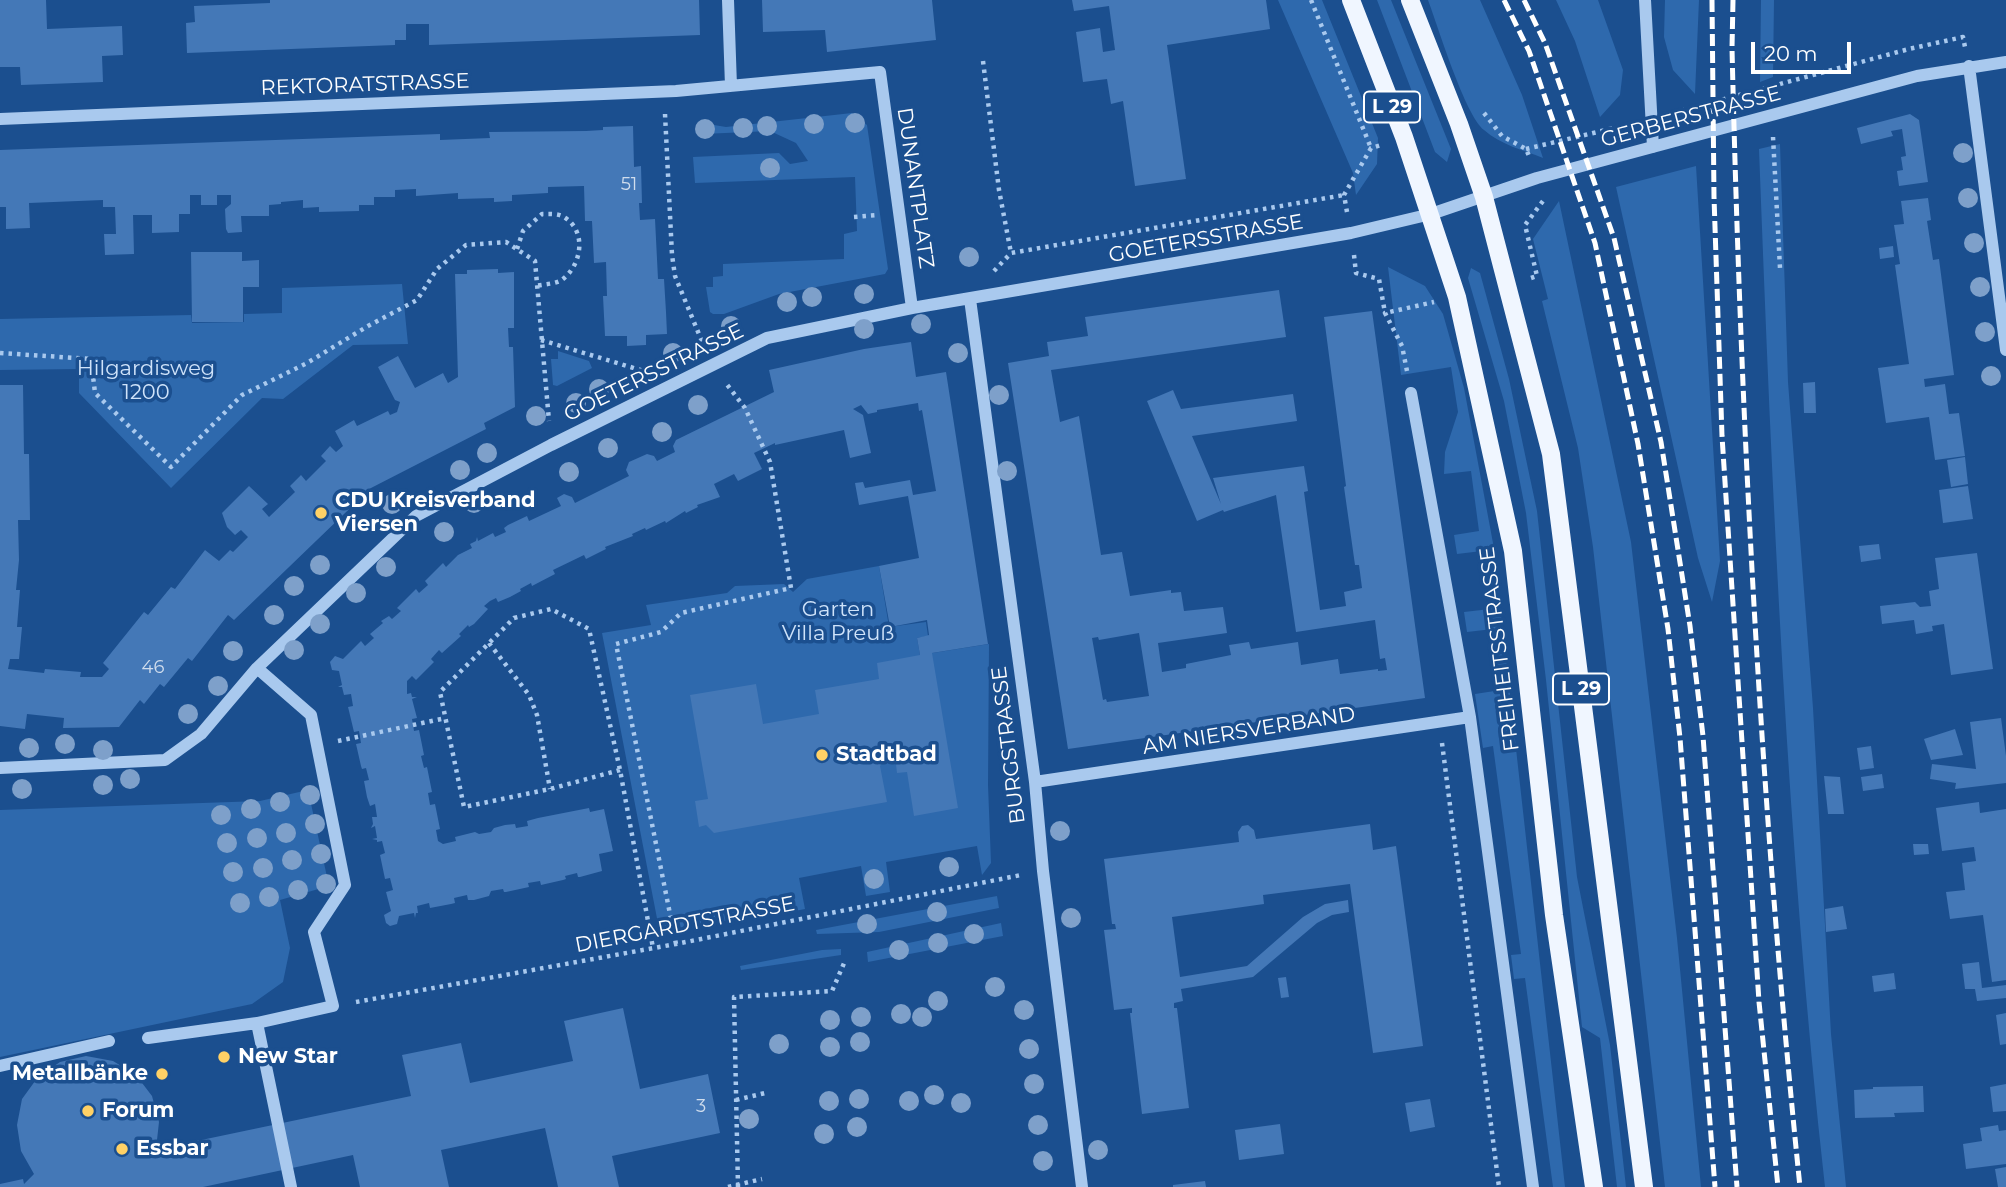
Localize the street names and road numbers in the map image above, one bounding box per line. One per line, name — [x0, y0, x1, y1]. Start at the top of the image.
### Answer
street label: REKTORATSTRASSE — [260, 69, 470, 101]
street label: GERBERSTRASSE — [1598, 81, 1784, 153]
road number: L 29 — [1364, 92, 1420, 122]
street label: DUNANTPLATZ — [891, 106, 939, 270]
street label: GOETERSSTRASSE — [1107, 209, 1305, 269]
street label: GOETERSSTRASSE — [560, 319, 748, 427]
street label: FREIHEITSSTRASSE — [1475, 545, 1525, 753]
street label: BURGSTRASSE — [987, 665, 1031, 825]
road number: L 29 — [1553, 674, 1609, 704]
street label: AM NIERSVERBAND — [1141, 702, 1357, 760]
street label: DIERGARDTSTRASSE — [573, 891, 797, 959]

